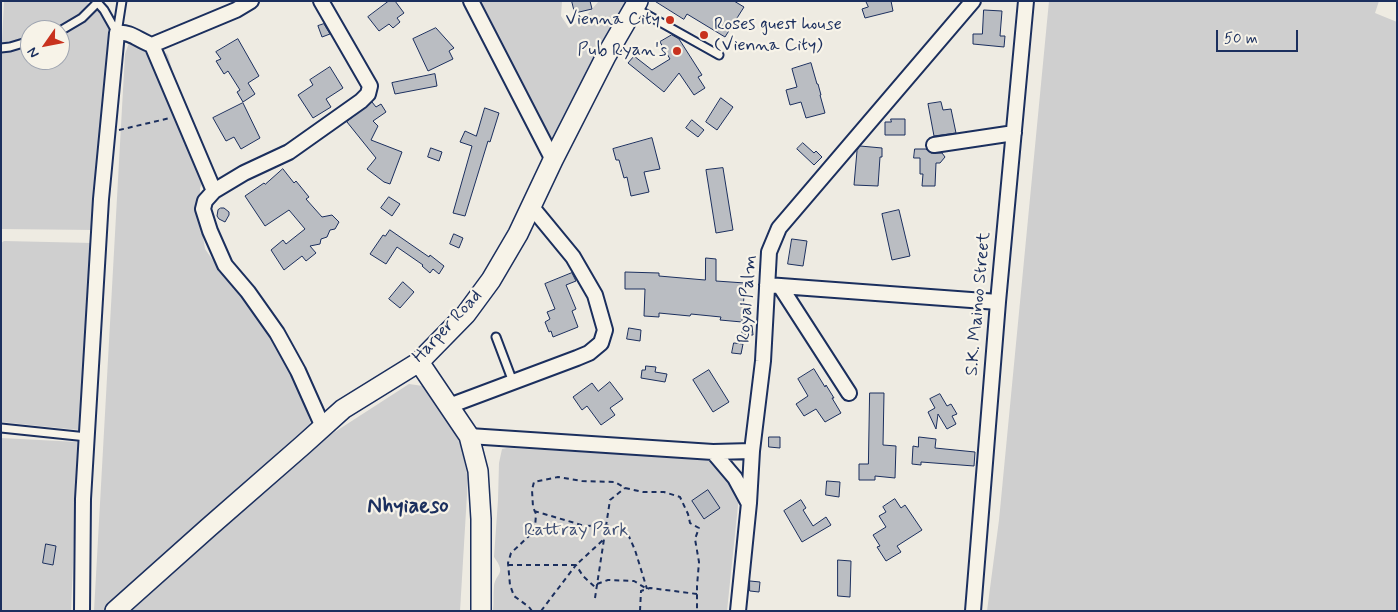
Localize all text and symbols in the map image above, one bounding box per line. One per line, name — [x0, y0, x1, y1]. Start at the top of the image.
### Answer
place label: Vienna City — [565, 9, 660, 31]
marker: Vienna City — [664, 14, 676, 26]
place label: Roses guest house (Vienna City) — [714, 14, 842, 56]
north arrow — [20, 20, 70, 70]
scale bar — [1218, 20, 1300, 52]
marker: Roses guest house (Vienna City) — [698, 29, 710, 41]
text: 50 m — [1224, 29, 1258, 49]
place label: Pub Ryan's — [577, 40, 667, 62]
text: N — [23, 44, 43, 61]
marker: Pub Ryan's — [671, 45, 683, 57]
street label: S.K. Mainoo Street — [962, 231, 996, 377]
street label: Royal Palm — [734, 254, 762, 344]
street label: Harper Road — [409, 286, 487, 368]
district label: Nhyiaeso — [367, 494, 449, 520]
park label: Rattray Park — [524, 520, 628, 542]

